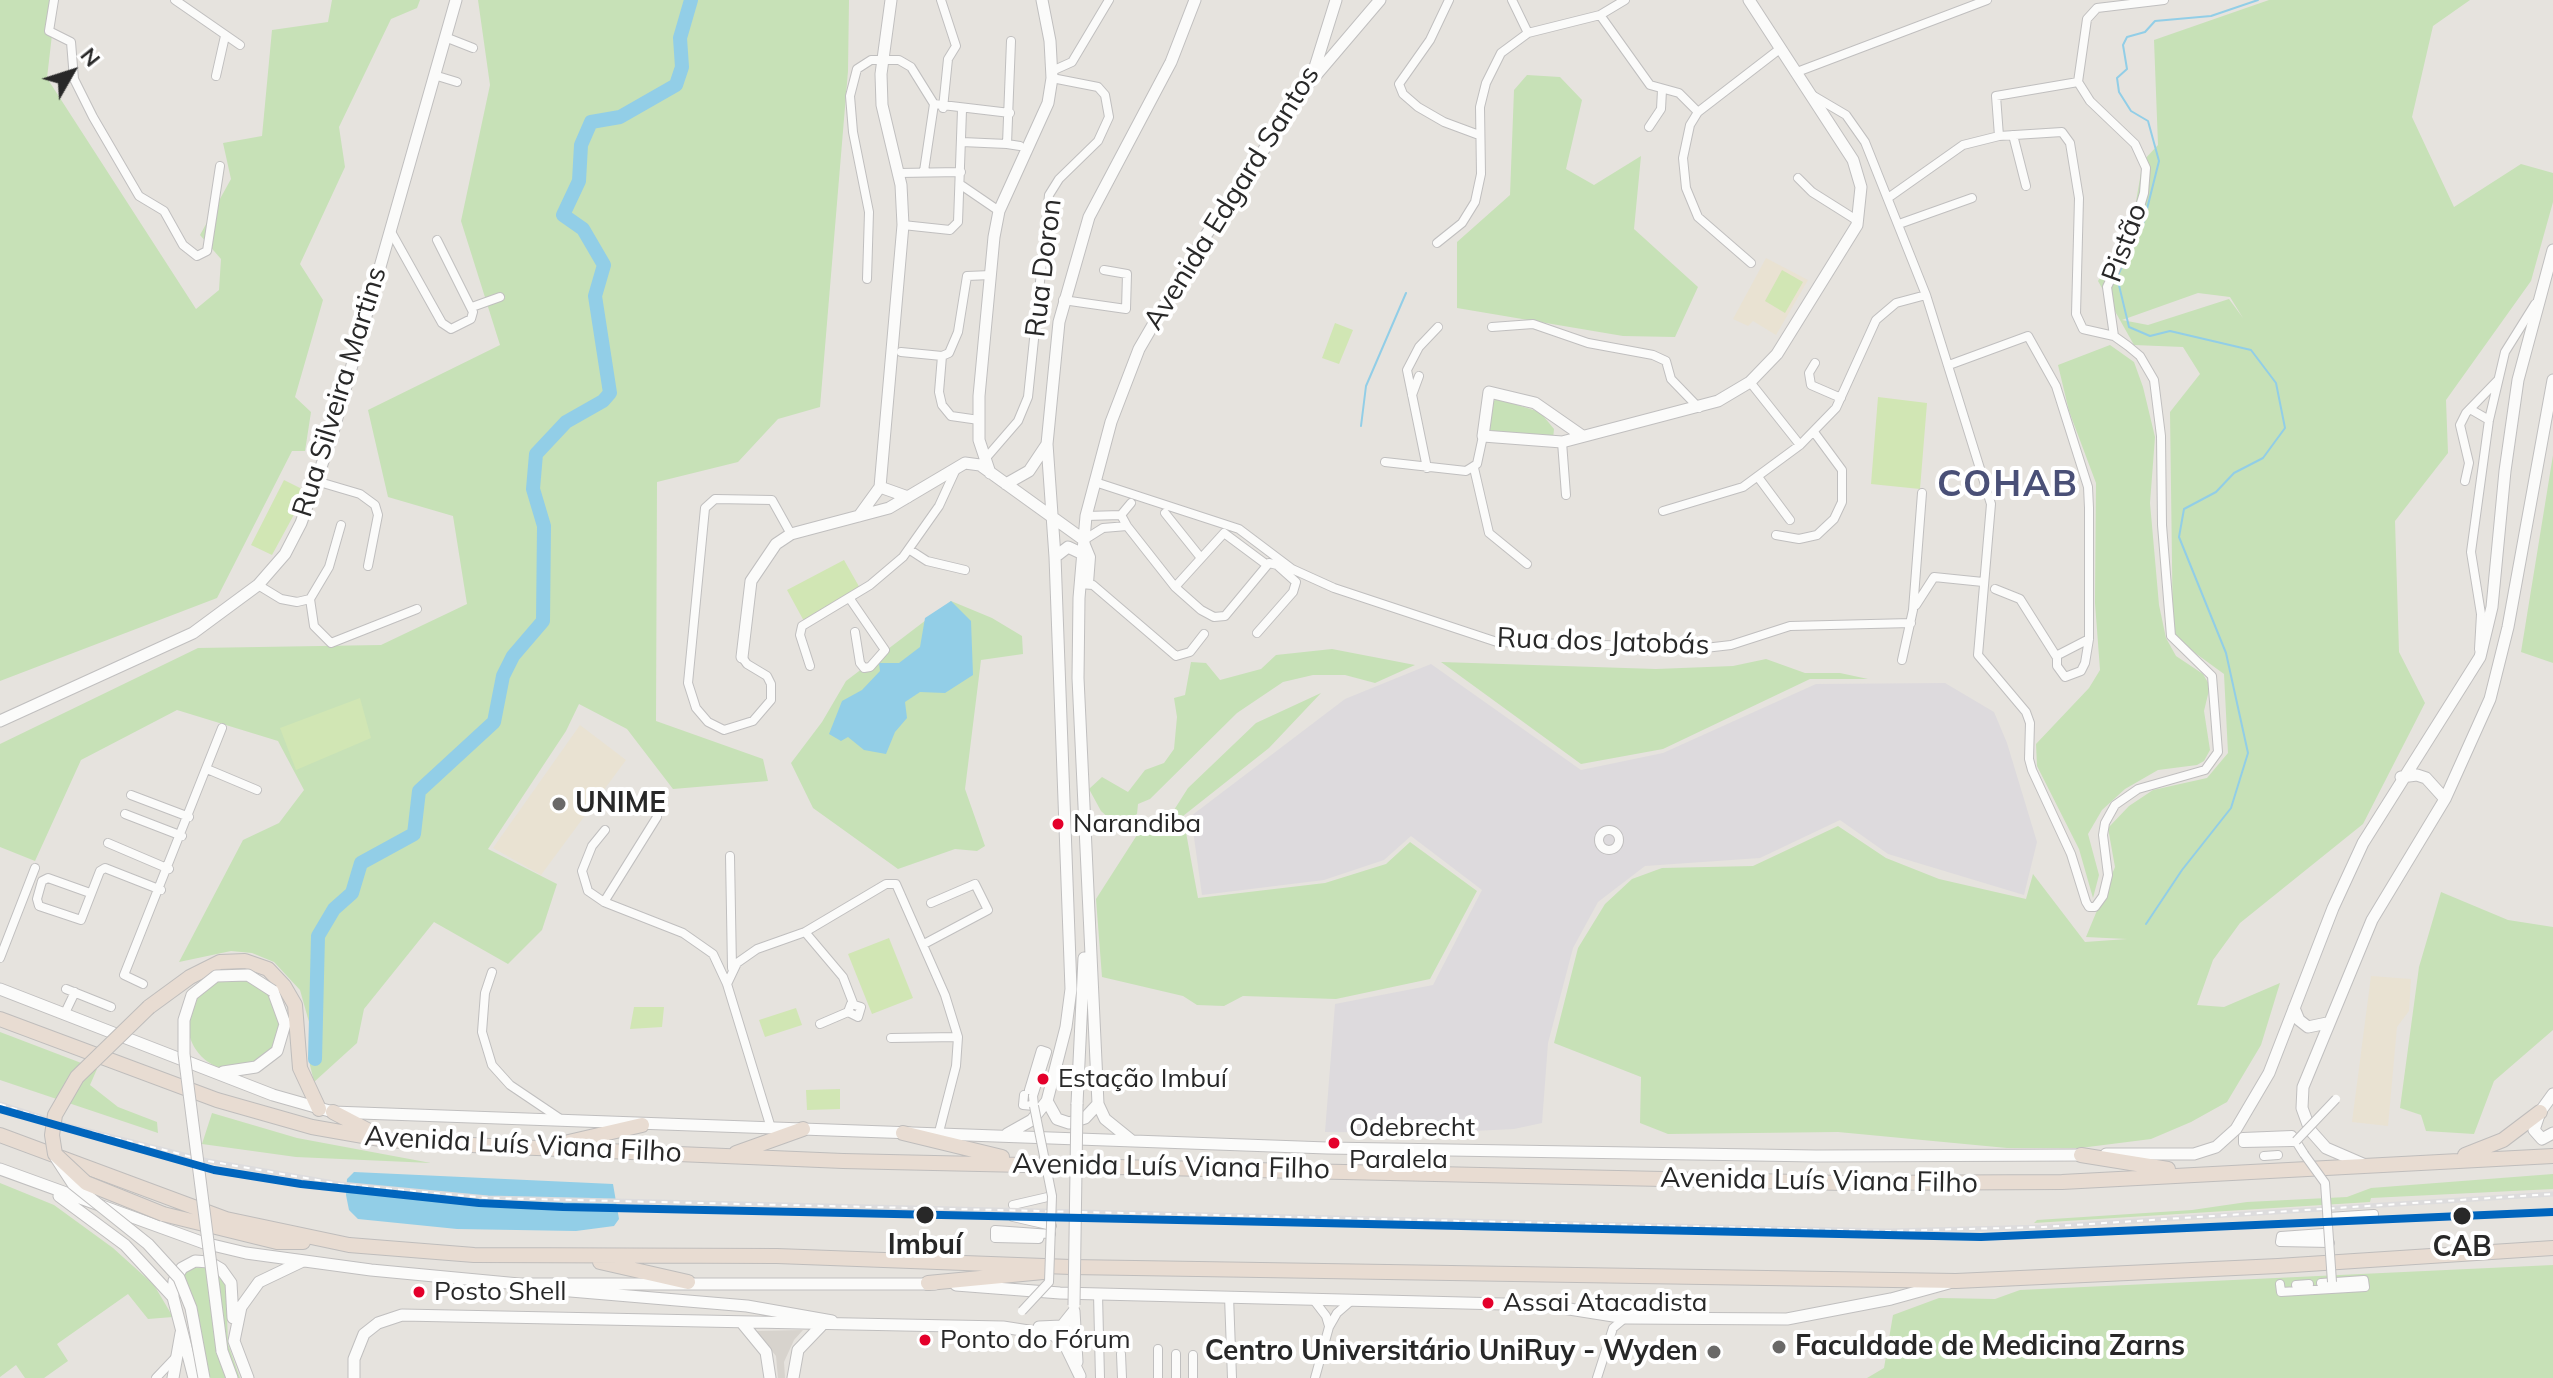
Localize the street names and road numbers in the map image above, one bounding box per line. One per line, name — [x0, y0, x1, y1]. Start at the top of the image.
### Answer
street label: Avenida Edgard Santos — [1137, 60, 1327, 336]
street label: Rua Doron — [1019, 197, 1069, 339]
street label: Pistão — [2095, 199, 2155, 287]
street label: Rua Silveira Martins — [286, 263, 394, 521]
street label: Rua dos Jatobás — [1496, 621, 1710, 663]
street label: Avenida Luís Viana Filho — [363, 1120, 683, 1170]
street label: Avenida Luís Viana Filho — [1012, 1147, 1330, 1187]
street label: Avenida Luís Viana Filho — [1660, 1161, 1978, 1201]

